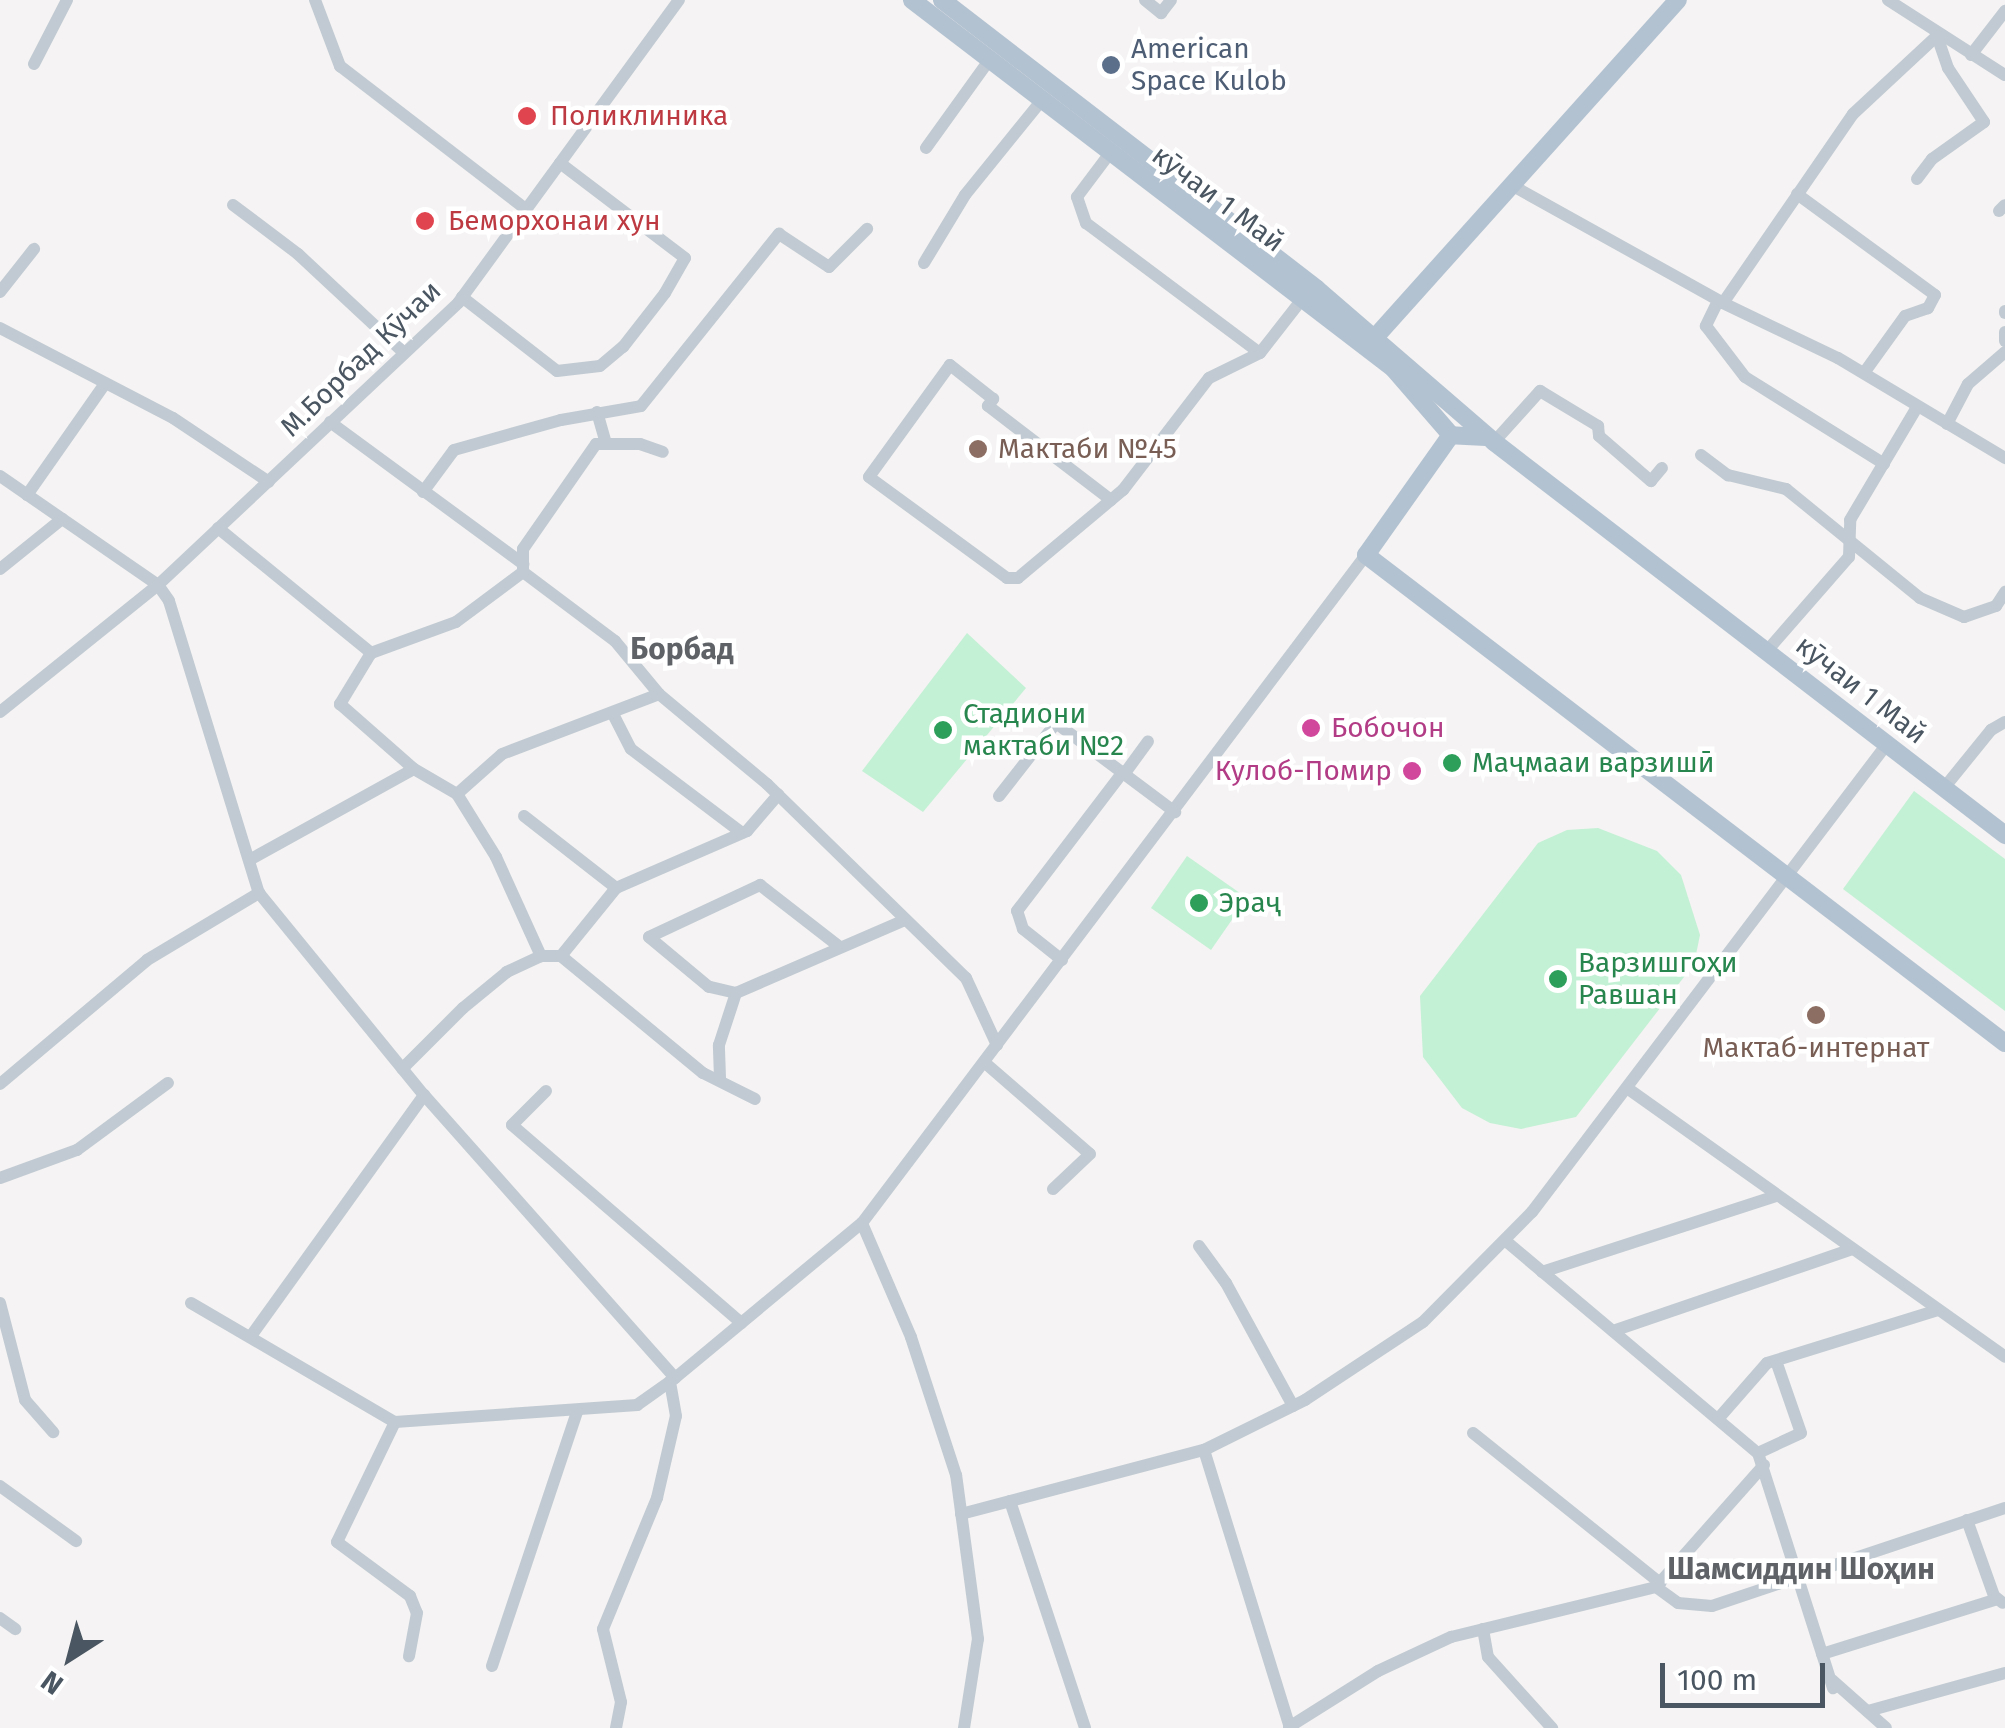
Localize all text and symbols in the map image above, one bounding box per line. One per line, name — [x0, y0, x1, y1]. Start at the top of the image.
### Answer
place label: American Space Kulob — [1131, 32, 1287, 98]
marker: American Space Kulob — [1100, 54, 1122, 76]
place label: Поликлиника — [550, 99, 728, 133]
marker: Поликлиника — [514, 103, 540, 129]
street label: кӯчаи 1 Май — [1145, 138, 1291, 260]
place label: Беморхонаи хун — [448, 204, 661, 238]
marker: Беморхонаи хун — [412, 208, 438, 234]
street label: М.Борбад Кӯчаи — [274, 274, 448, 444]
place label: Мактаби №45 — [998, 432, 1177, 466]
marker: Мактаби №45 — [967, 438, 989, 460]
street label: кӯчаи 1 Май — [1789, 629, 1933, 751]
district label: Борбад — [630, 631, 734, 667]
place label: Стадиони мактаби №2 — [963, 697, 1124, 763]
place label: Бобочон — [1331, 711, 1445, 745]
marker: Бобочон — [1300, 717, 1322, 739]
marker: Стадиони мактаби №2 — [932, 719, 954, 741]
place label: Маҷмааи варзишӣ — [1472, 746, 1714, 780]
marker: Маҷмааи варзишӣ — [1441, 752, 1463, 774]
place label: Кулоб-Помир — [1215, 754, 1392, 788]
marker: Кулоб-Помир — [1401, 760, 1423, 782]
place label: Эраҷ — [1219, 886, 1281, 920]
marker: Эраҷ — [1188, 892, 1210, 914]
place label: Варзишгоҳи Равшан — [1578, 946, 1737, 1012]
marker: Варзишгоҳи Равшан — [1547, 968, 1569, 990]
marker: Мактаб-интернат — [1805, 1004, 1827, 1026]
place label: Мактаб-интернат — [1703, 1031, 1929, 1065]
district label: Шамсиддин Шоҳин — [1667, 1551, 1935, 1587]
north arrow — [20, 1608, 120, 1708]
scale bar — [1665, 1643, 1830, 1705]
text: 100 m — [1677, 1662, 1757, 1698]
text: N — [35, 1664, 69, 1701]

